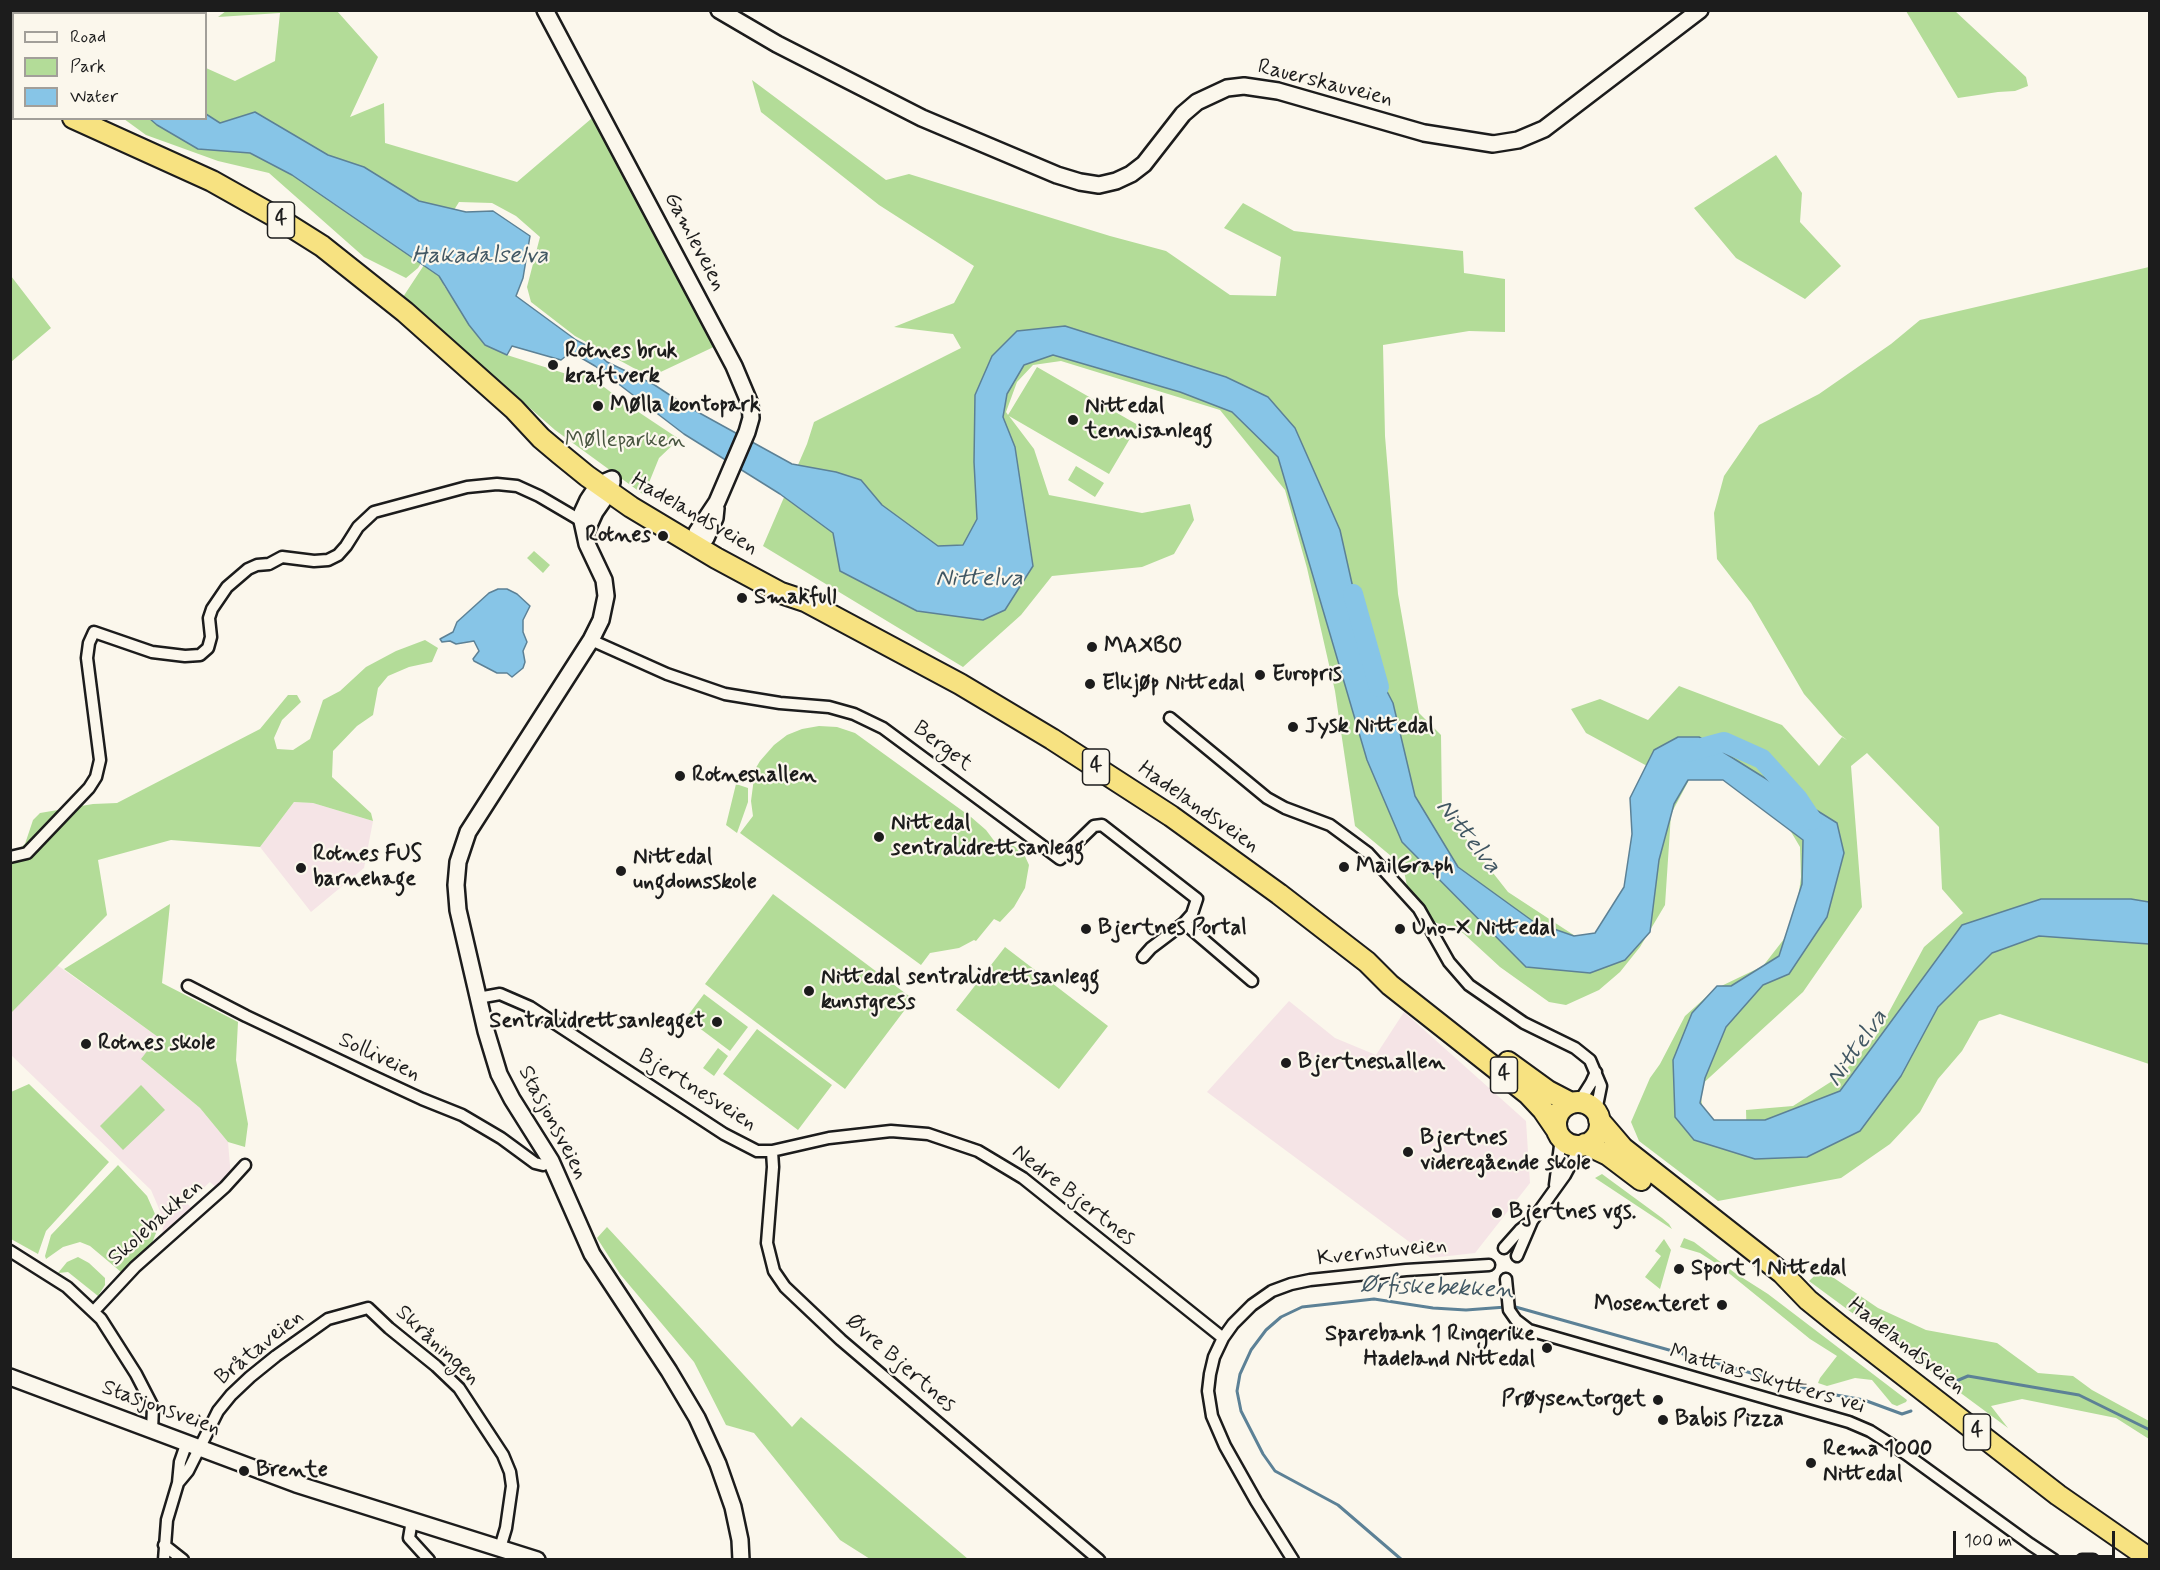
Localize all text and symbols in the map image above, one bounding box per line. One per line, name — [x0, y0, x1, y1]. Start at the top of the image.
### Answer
legend — [12, 12, 207, 120]
text: Road — [70, 25, 106, 49]
street label: Rauerskauveien — [1255, 54, 1395, 114]
text: Park — [70, 55, 106, 79]
text: Water — [70, 85, 118, 109]
street label: Gamleveien — [657, 188, 731, 296]
road number: 4 — [268, 202, 294, 238]
water label: Hakadalselva — [412, 243, 548, 271]
place label: Rotnes bruk kraftverk — [565, 339, 677, 390]
marker: Rotnes bruk kraftverk — [546, 358, 560, 372]
place label: Mølla kontopark — [610, 393, 761, 419]
place label: Nittedal tennisanlegg — [1085, 394, 1213, 446]
marker: Mølla kontopark — [591, 399, 605, 413]
marker: Nittedal tennisanlegg — [1066, 413, 1080, 427]
park label: Mølleparken — [565, 428, 685, 454]
street label: Hadelandsveien — [626, 468, 762, 562]
place label: Rotnes — [585, 523, 651, 549]
marker: Rotnes — [656, 529, 670, 543]
water label: Nittelva — [935, 566, 1023, 594]
place label: Smakfull — [754, 585, 836, 611]
marker: Smakfull — [735, 591, 749, 605]
place label: MAXBO — [1104, 634, 1182, 660]
marker: MAXBO — [1085, 640, 1099, 654]
place label: Europris — [1272, 662, 1342, 688]
marker: Europris — [1253, 668, 1267, 682]
place label: Elkjøp Nittedal — [1102, 671, 1245, 697]
marker: Elkjøp Nittedal — [1083, 677, 1097, 691]
place label: Jysk Nittedal — [1305, 714, 1434, 740]
street label: Berget — [907, 716, 977, 778]
marker: Jysk Nittedal — [1286, 720, 1300, 734]
road number: 4 — [1082, 749, 1110, 785]
street label: Hadelandsveien — [1132, 756, 1264, 860]
place label: Rotneshallen — [692, 763, 816, 789]
marker: Rotneshallen — [673, 769, 687, 783]
water label: Nittelva — [1428, 794, 1506, 880]
place label: Nittedal sentralidrettsanlegg — [891, 811, 1084, 862]
marker: Nittedal sentralidrettsanlegg — [872, 830, 886, 844]
place label: Rotnes FUS barnehage — [313, 842, 422, 894]
place label: Nittedal ungdomsskole — [633, 845, 757, 896]
place label: MailGraph — [1356, 854, 1454, 880]
marker: MailGraph — [1337, 860, 1351, 874]
marker: Rotnes FUS barnehage — [294, 861, 308, 875]
marker: Nittedal ungdomsskole — [614, 864, 628, 878]
place label: Bjertnes Portal — [1098, 916, 1247, 942]
place label: Uno-X Nittedal — [1412, 916, 1555, 942]
marker: Bjertnes Portal — [1079, 922, 1093, 936]
marker: Uno-X Nittedal — [1393, 922, 1407, 936]
place label: Nittedal sentralidrettsanlegg kunstgress — [821, 965, 1099, 1016]
marker: Nittedal sentralidrettsanlegg kunstgress — [802, 984, 816, 998]
water label: Nittelva — [1821, 1005, 1895, 1093]
place label: Sentralidrettsanlegget — [489, 1009, 705, 1035]
marker: Sentralidrettsanlegget — [710, 1015, 724, 1029]
street label: Solliveien — [334, 1028, 424, 1088]
place label: Rotnes skole — [98, 1031, 216, 1057]
marker: Rotnes skole — [79, 1037, 93, 1051]
street label: Bjertnesveien — [633, 1044, 761, 1138]
place label: Bjertneshallen — [1298, 1050, 1445, 1076]
marker: Bjertneshallen — [1279, 1056, 1293, 1070]
road number: 4 — [1490, 1057, 1518, 1093]
street label: Stasjonsveien — [511, 1062, 593, 1184]
place label: Bjertnes videregående skole — [1420, 1126, 1591, 1178]
street label: Nedre Bjertnes — [1006, 1140, 1140, 1252]
marker: Bjertnes videregående skole — [1401, 1145, 1415, 1159]
street label: Skolebakken — [103, 1174, 209, 1272]
place label: Bjertnes vgs. — [1509, 1200, 1636, 1226]
marker: Bjertnes vgs. — [1490, 1206, 1504, 1220]
street label: Kvernstuveien — [1316, 1233, 1448, 1273]
place label: Sport 1 Nittedal — [1691, 1256, 1846, 1282]
marker: Sport 1 Nittedal — [1672, 1262, 1686, 1276]
water label: Ørfiskebekken — [1360, 1272, 1514, 1306]
place label: Mosenteret — [1594, 1292, 1710, 1318]
street label: Hadelandsveien — [1842, 1293, 1970, 1401]
marker: Mosenteret — [1715, 1298, 1729, 1312]
street label: Skråningen — [389, 1300, 485, 1392]
street label: Bråtaveien — [211, 1304, 309, 1392]
street label: Øvre Bjertnes — [840, 1309, 960, 1419]
place label: Sparebank 1 Ringerike Hadeland Nittedal — [1325, 1322, 1535, 1374]
street label: Mattias Skytters vei — [1666, 1339, 1868, 1421]
marker: Sparebank 1 Ringerike Hadeland Nittedal — [1540, 1341, 1554, 1355]
street label: Stasjonsveien — [98, 1375, 224, 1443]
place label: Prøysentorget — [1502, 1387, 1646, 1413]
marker: Prøysentorget — [1651, 1393, 1665, 1407]
place label: Babis Pizza — [1675, 1407, 1784, 1433]
marker: Babis Pizza — [1656, 1413, 1670, 1427]
road number: 4 — [1964, 1414, 1990, 1450]
place label: Rema 1000 Nittedal — [1823, 1437, 1932, 1488]
marker: Rema 1000 Nittedal — [1804, 1456, 1818, 1470]
place label: Brente — [256, 1458, 328, 1484]
marker: Brente — [237, 1464, 251, 1478]
scale bar — [1956, 1519, 2118, 1557]
text: 100 m — [1964, 1529, 2012, 1553]

